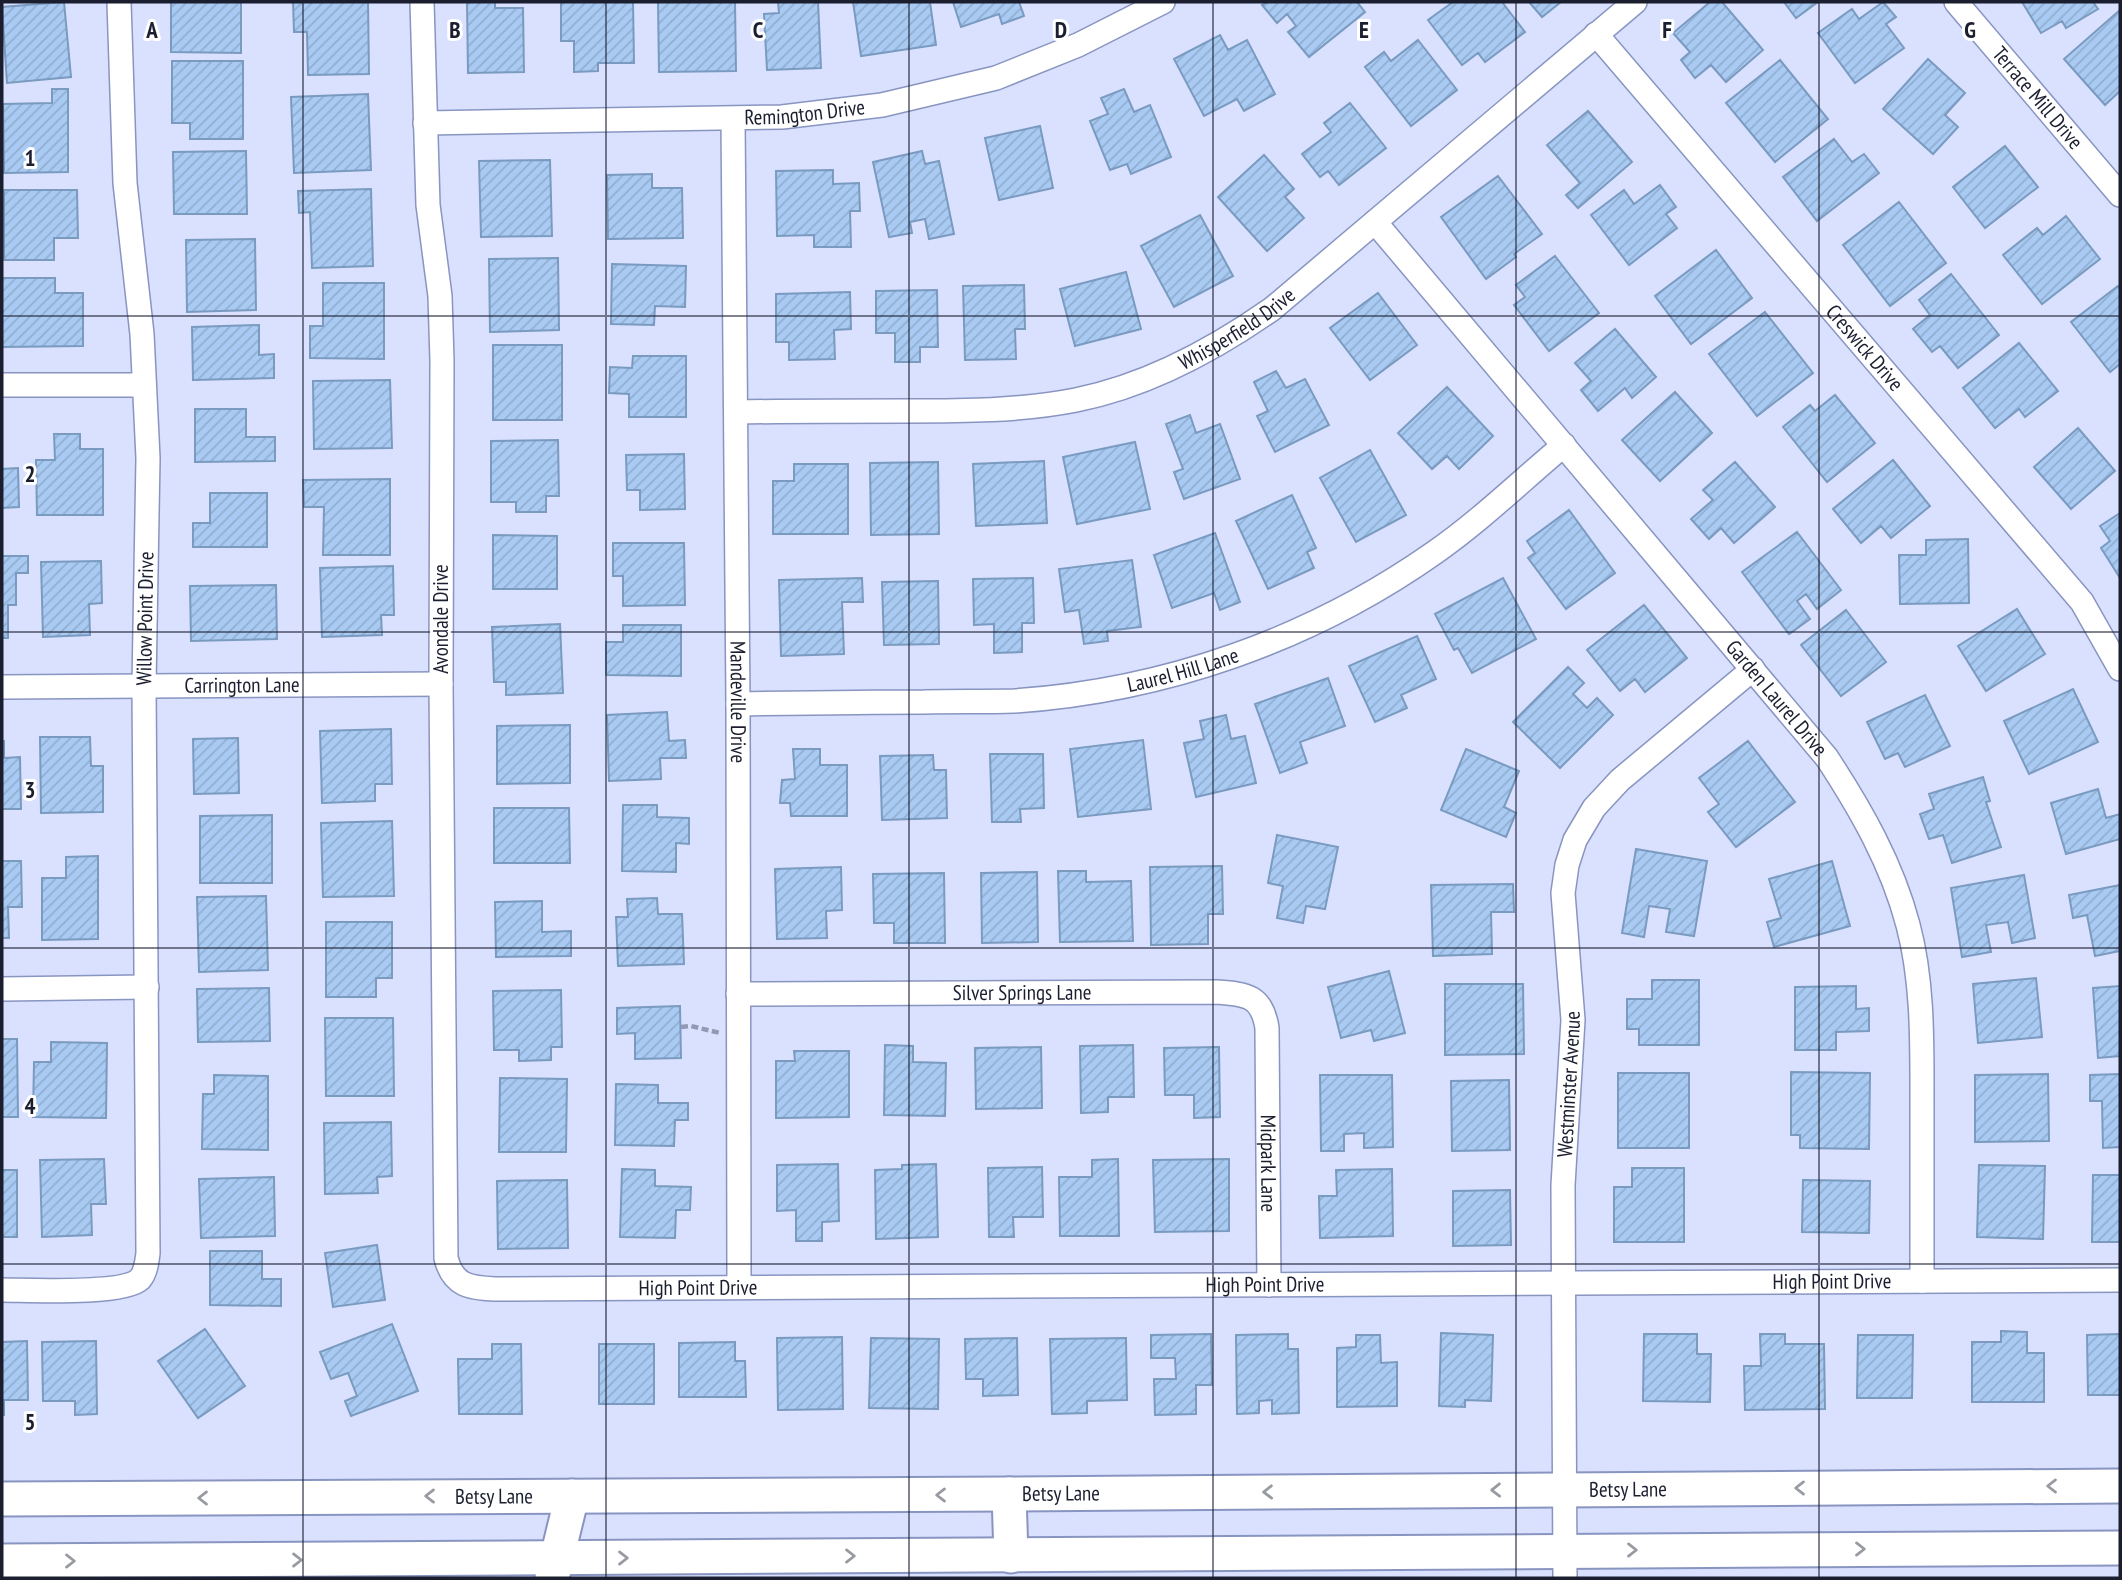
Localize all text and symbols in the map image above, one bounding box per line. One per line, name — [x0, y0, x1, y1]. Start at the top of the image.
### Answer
text: A — [145, 15, 158, 44]
text: B — [449, 15, 461, 44]
text: C — [753, 15, 764, 44]
text: D — [1055, 15, 1067, 44]
text: E — [1359, 15, 1369, 44]
text: F — [1662, 15, 1672, 44]
text: G — [1964, 15, 1976, 44]
street label: Terrace Mill Drive — [1987, 41, 2089, 155]
street label: Remington Drive — [744, 93, 866, 131]
text: 1 — [25, 143, 36, 172]
street label: Whisperfield Drive — [1174, 281, 1300, 376]
street label: Creswick Drive — [1820, 299, 1909, 396]
text: 2 — [25, 459, 36, 488]
street label: Willow Point Drive — [130, 551, 159, 686]
street label: Avondale Drive — [427, 564, 454, 674]
street label: Garden Laurel Drive — [1720, 634, 1834, 762]
street label: Mandeville Drive — [724, 641, 752, 763]
street label: Laurel Hill Lane — [1125, 641, 1242, 698]
street label: Carrington Lane — [184, 671, 300, 699]
text: 3 — [25, 775, 36, 804]
street label: Silver Springs Lane — [953, 979, 1091, 1006]
street label: Westminster Avenue — [1551, 1010, 1586, 1158]
text: 4 — [25, 1091, 36, 1120]
street label: Midpark Lane — [1255, 1115, 1282, 1212]
street label: High Point Drive — [1772, 1267, 1891, 1295]
street label: High Point Drive — [1205, 1270, 1324, 1298]
street label: High Point Drive — [638, 1274, 757, 1301]
text: 5 — [25, 1407, 36, 1436]
street label: Betsy Lane — [1589, 1475, 1667, 1503]
one-way arrow — [2046, 1478, 2057, 1494]
street label: Betsy Lane — [1022, 1479, 1100, 1507]
one-way arrow — [1794, 1480, 1805, 1495]
street label: Betsy Lane — [455, 1482, 533, 1510]
one-way arrow — [1490, 1482, 1501, 1497]
one-way arrow — [1262, 1484, 1273, 1500]
one-way arrow — [935, 1487, 945, 1503]
one-way arrow — [424, 1488, 435, 1504]
one-way arrow — [197, 1490, 207, 1506]
one-way arrow — [1855, 1541, 1865, 1557]
one-way arrow — [1627, 1542, 1638, 1558]
one-way arrow — [845, 1549, 856, 1564]
one-way arrow — [618, 1550, 629, 1566]
one-way arrow — [293, 1552, 303, 1568]
one-way arrow — [65, 1553, 76, 1569]

